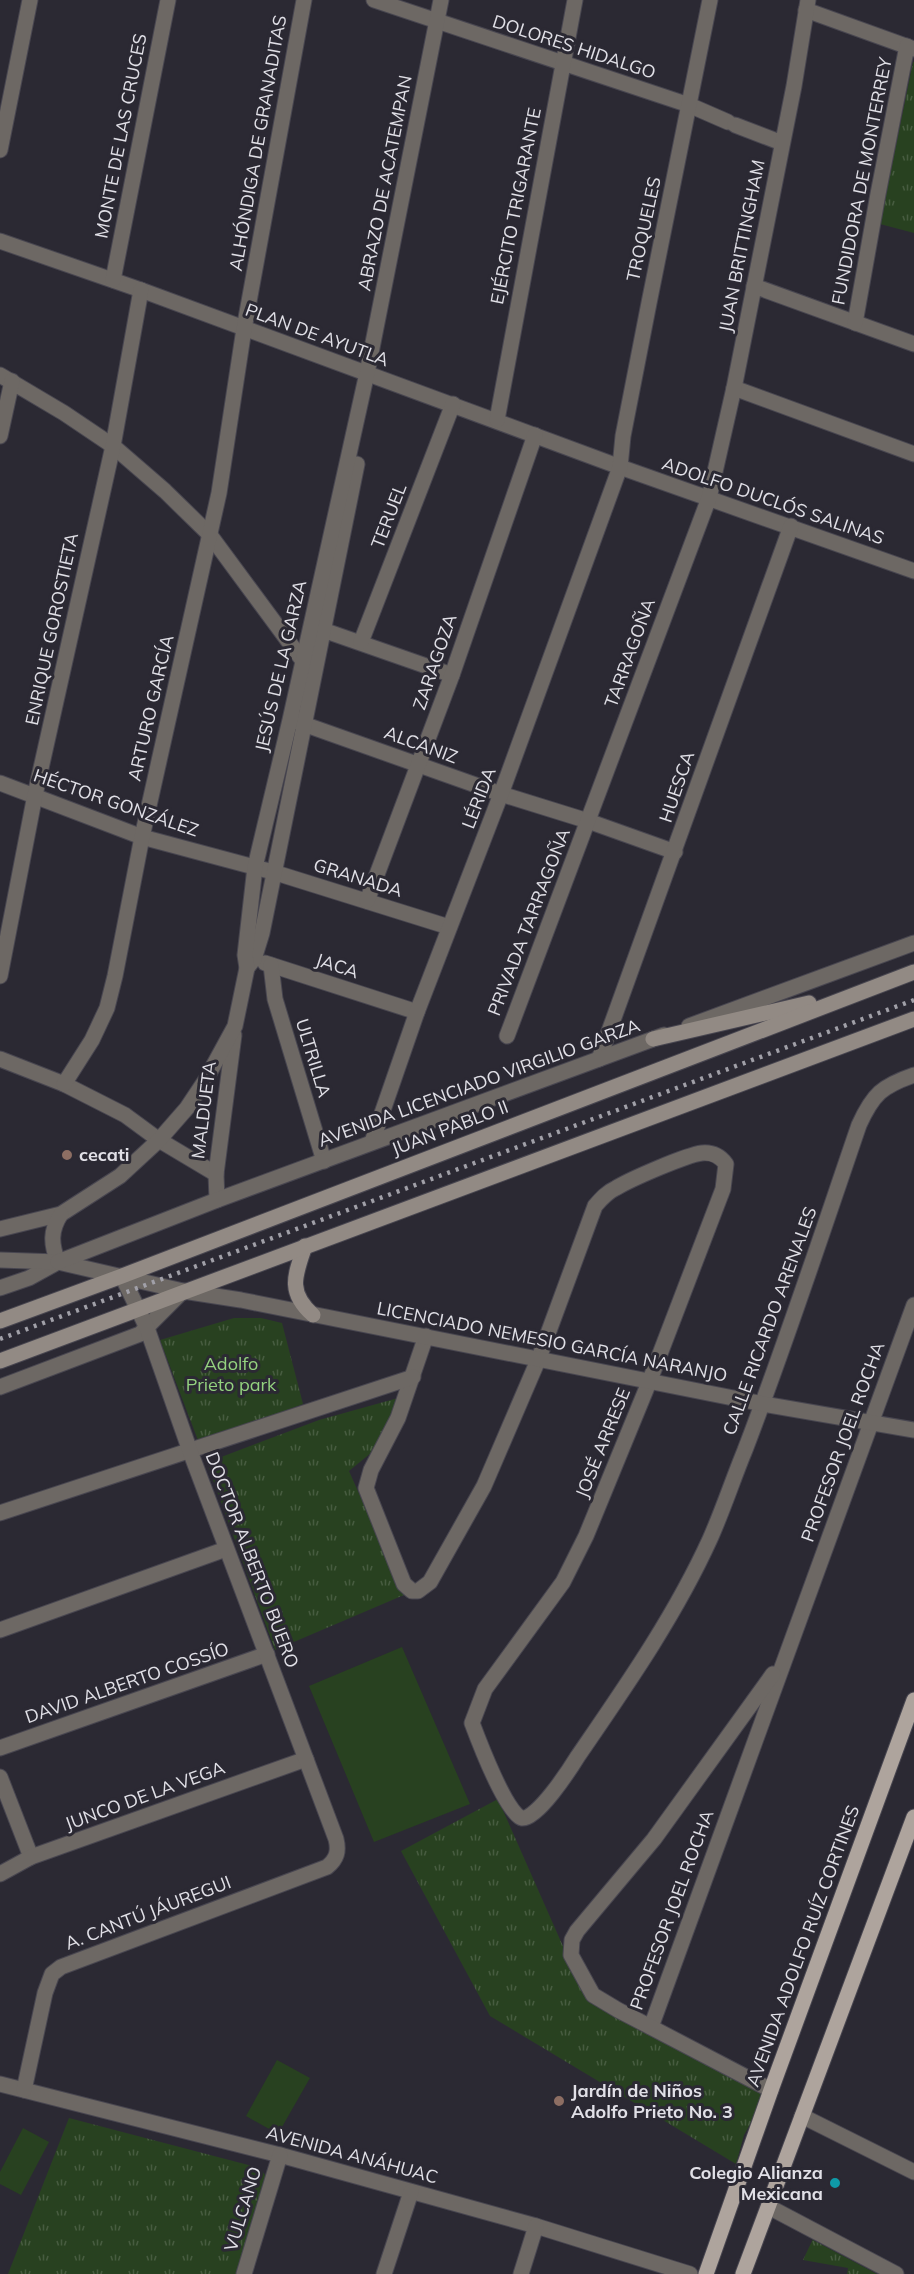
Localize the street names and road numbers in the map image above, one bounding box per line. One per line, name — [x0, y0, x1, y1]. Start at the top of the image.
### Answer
street label: DOLORES HIDALGO — [490, 9, 659, 84]
street label: ALHÓNDIGA DE GRANADITAS — [224, 13, 291, 273]
street label: MONTE DE LAS CRUCES — [89, 32, 152, 240]
street label: FUNDIDORA DE MONTERREY — [826, 54, 897, 307]
street label: ABRAZO DE ACATEMPAN — [352, 73, 417, 293]
street label: EJÉRCITO TRIGARANTE — [485, 106, 546, 306]
street label: JUAN BRITTINGHAM — [713, 158, 770, 334]
street label: TROQUELES — [621, 175, 666, 283]
street label: PLAN DE AYUTLA — [242, 298, 392, 371]
street label: ADOLFO DUCLÓS SALINAS — [659, 452, 887, 549]
street label: TERUEL — [366, 480, 411, 551]
street label: ENRIQUE GOROSTIETA — [20, 530, 83, 727]
street label: JESÚS DE LA GARZA — [250, 578, 311, 754]
street label: TARRAGOÑA — [599, 595, 660, 710]
street label: ZARAGOZA — [407, 611, 462, 713]
street label: ARTURO GARCÍA — [123, 633, 179, 783]
street label: ALCANIZ — [381, 721, 461, 769]
street label: HUESCA — [654, 748, 699, 825]
street label: HÉCTOR GONZÁLEZ — [31, 763, 202, 842]
street label: LÉRIDA — [456, 764, 501, 832]
street label: PRIVADA TARRAGOÑA — [482, 825, 575, 1019]
street label: GRANADA — [311, 853, 405, 902]
street label: JACA — [313, 948, 362, 983]
street label: AVENIDA LICENCIADO VIRGILIO GARZA — [315, 1013, 643, 1152]
street label: ULTRILLA — [291, 1016, 336, 1100]
street label: MALDUETA — [186, 1060, 221, 1160]
street label: JUAN PABLO II — [388, 1095, 512, 1160]
street label: CALLE RICARDO ARENALES — [717, 1204, 822, 1438]
street label: LICENCIADO NEMESIO GARCÍA NARANJO — [375, 1296, 729, 1387]
street label: PROFESOR JOEL ROCHA — [796, 1339, 889, 1545]
street label: JOSÉ ARRESE — [570, 1384, 635, 1501]
street label: DOCTOR ALBERTO BUERO — [201, 1449, 304, 1671]
street label: DAVID ALBERTO COSSÍO — [22, 1637, 232, 1728]
street label: JUNCO DE LA VEGA — [62, 1756, 228, 1835]
street label: AVENIDA ADOLFO RUÍZ CORTINES — [741, 1802, 864, 2090]
street label: PROFESOR JOEL ROCHA — [625, 1807, 718, 2013]
street label: A. CANTÚ JÁUREGUI — [62, 1870, 234, 1955]
street label: AVENIDA ANÁHUAC — [264, 2121, 440, 2188]
street label: VULCANO — [219, 2164, 266, 2254]

